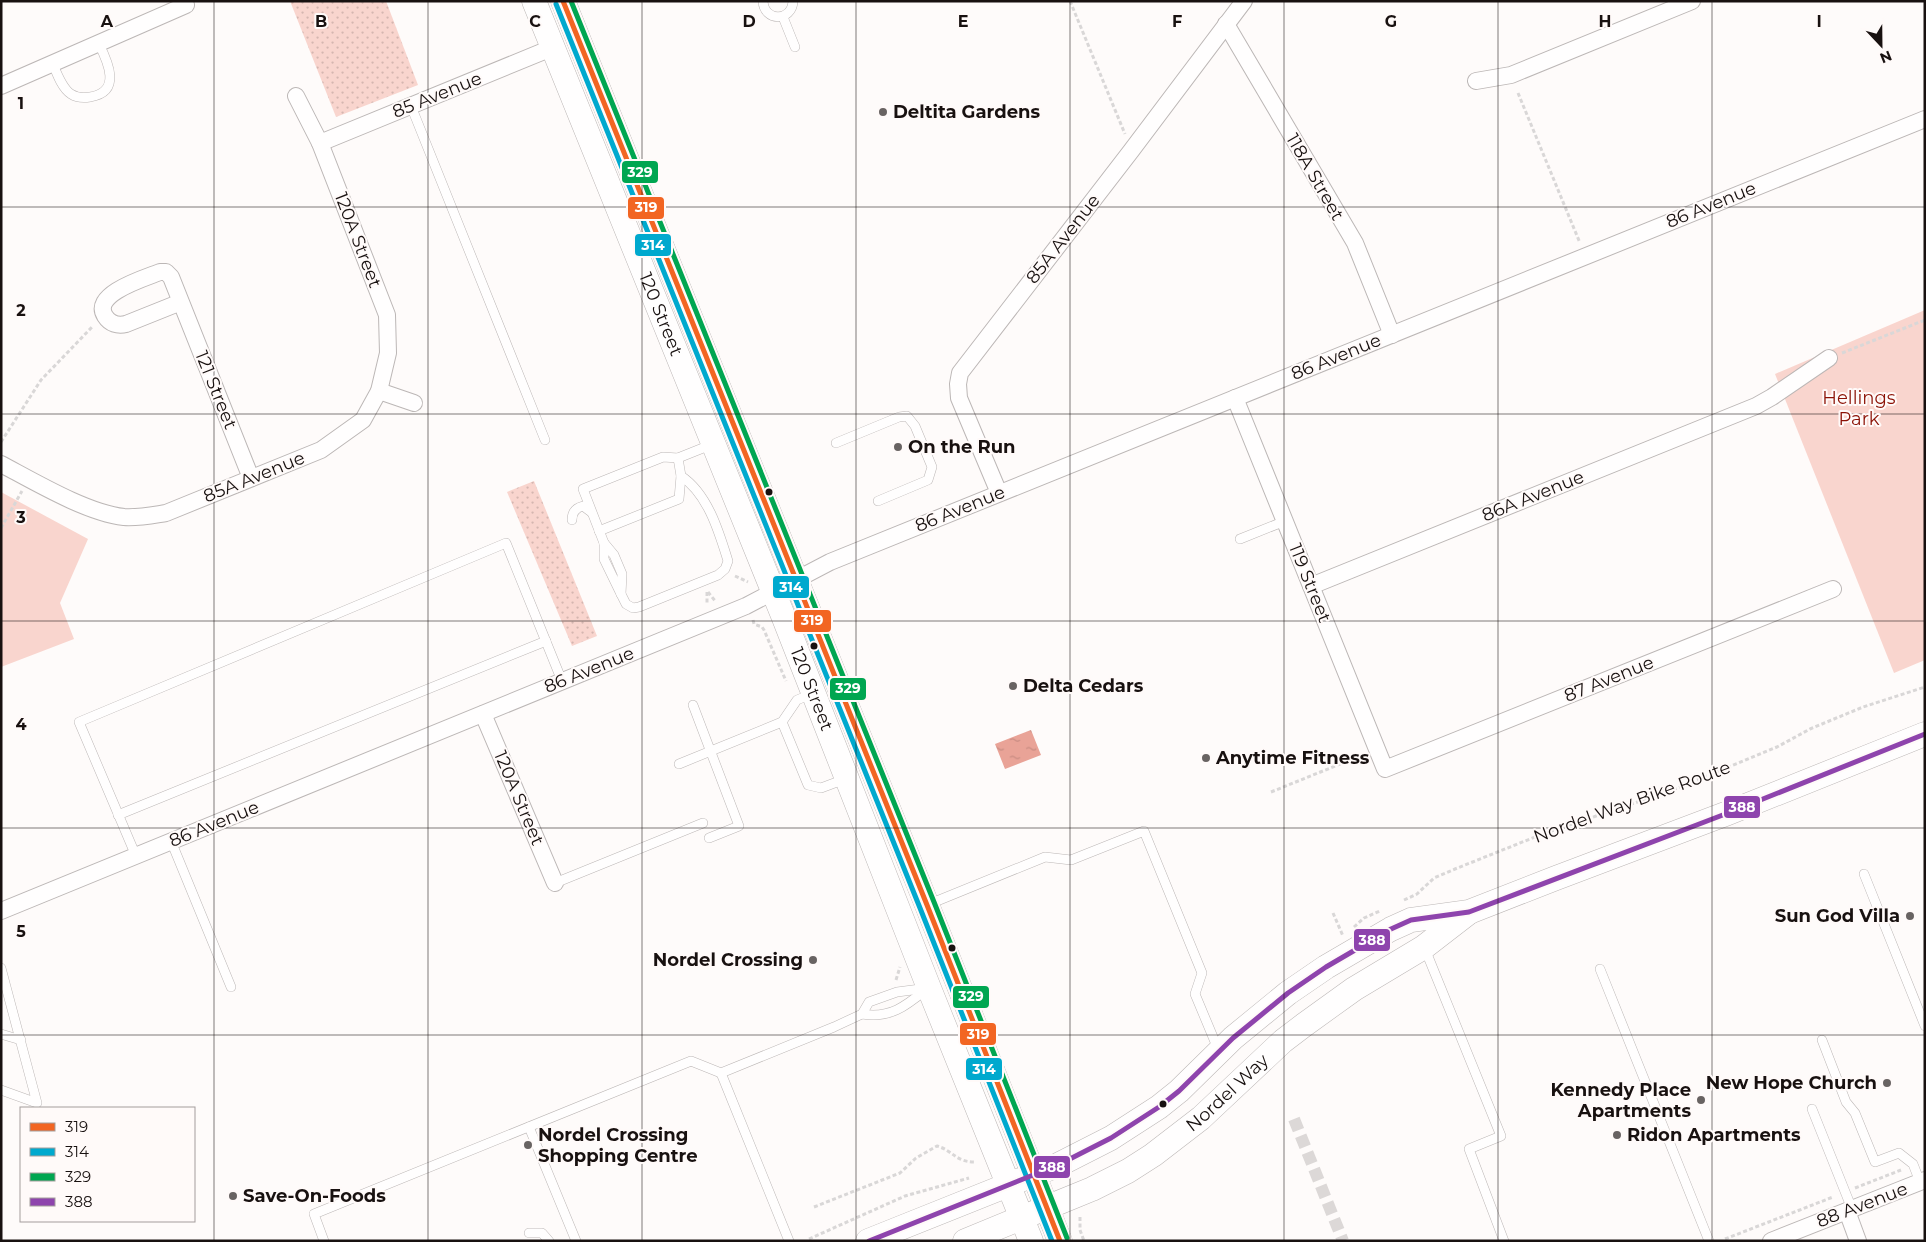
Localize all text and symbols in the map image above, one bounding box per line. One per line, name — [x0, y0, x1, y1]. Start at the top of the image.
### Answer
text: A — [100, 12, 114, 31]
text: B — [315, 12, 327, 31]
text: C — [529, 12, 541, 31]
text: D — [742, 12, 756, 31]
text: E — [958, 12, 968, 31]
text: F — [1172, 12, 1182, 31]
text: G — [1385, 12, 1397, 31]
text: H — [1599, 12, 1611, 31]
text: I — [1816, 12, 1822, 31]
north arrow — [1856, 20, 1906, 70]
text: N — [1877, 47, 1894, 68]
street label: 85 Avenue — [389, 67, 485, 123]
text: 1 — [18, 94, 24, 113]
place label: Deltita Gardens — [893, 101, 1040, 123]
marker: Deltita Gardens — [877, 106, 889, 118]
street label: 118A Street — [1281, 130, 1349, 224]
line badge: 329 — [621, 160, 659, 184]
text: 329 — [626, 163, 653, 181]
street label: 86 Avenue — [1663, 177, 1759, 233]
street label: 120A Street — [330, 189, 386, 291]
street label: 85A Avenue — [1021, 190, 1105, 288]
line badge: 319 — [627, 196, 665, 220]
text: 319 — [634, 198, 657, 216]
line badge: 314 — [634, 233, 672, 257]
text: 314 — [640, 236, 665, 254]
street label: 120 Street — [634, 269, 688, 359]
text: 2 — [16, 301, 26, 320]
street label: 86 Avenue — [1288, 329, 1384, 385]
street label: 121 Street — [190, 348, 242, 432]
park label: Hellings Park — [1822, 387, 1896, 430]
place label: On the Run — [908, 436, 1016, 458]
marker: On the Run — [892, 441, 904, 453]
street label: 85A Avenue — [200, 447, 308, 507]
street label: 86A Avenue — [1479, 465, 1587, 526]
street label: 86 Avenue — [912, 481, 1008, 537]
unlabelled marker — [764, 487, 774, 497]
text: 3 — [15, 508, 26, 527]
street label: 119 Street — [1284, 540, 1336, 626]
line badge: 314 — [772, 575, 810, 599]
text: 314 — [778, 578, 803, 596]
line badge: 319 — [793, 609, 832, 633]
text: 319 — [800, 611, 823, 629]
unlabelled marker — [809, 641, 819, 651]
street label: 86 Avenue — [541, 642, 637, 698]
street label: 120 Street — [786, 644, 838, 734]
street label: 87 Avenue — [1561, 651, 1657, 707]
place label: Delta Cedars — [1023, 675, 1144, 697]
line badge: 329 — [829, 677, 867, 701]
text: 329 — [834, 679, 861, 697]
marker: Delta Cedars — [1007, 680, 1019, 692]
text: 4 — [15, 715, 27, 734]
street label: 120A Street — [489, 747, 549, 849]
place label: Anytime Fitness — [1215, 747, 1370, 769]
marker: Anytime Fitness — [1200, 752, 1212, 764]
street label: Nordel Way Bike Route — [1531, 756, 1734, 848]
line badge: 388 — [1723, 795, 1761, 819]
street label: 86 Avenue — [166, 796, 262, 852]
text: 388 — [1728, 798, 1755, 816]
place label: Sun God Villa — [1775, 905, 1900, 927]
marker: Sun God Villa — [1904, 910, 1916, 922]
text: 5 — [16, 922, 26, 941]
line badge: 388 — [1353, 928, 1391, 952]
text: 388 — [1358, 931, 1385, 949]
unlabelled marker — [947, 943, 957, 953]
place label: Nordel Crossing — [653, 949, 803, 971]
marker: Nordel Crossing — [807, 954, 819, 966]
line badge: 329 — [952, 985, 990, 1009]
text: 329 — [957, 987, 984, 1005]
line badge: 319 — [959, 1022, 997, 1046]
text: 319 — [966, 1025, 989, 1043]
street label: Nordel Way — [1182, 1049, 1273, 1137]
line badge: 314 — [965, 1057, 1003, 1081]
text: 314 — [971, 1060, 996, 1078]
place label: New Hope Church — [1706, 1072, 1877, 1094]
marker: New Hope Church — [1881, 1077, 1893, 1089]
place label: Kennedy Place Apartments — [1550, 1079, 1691, 1122]
marker: Kennedy Place Apartments — [1695, 1094, 1707, 1106]
unlabelled marker — [1158, 1099, 1168, 1109]
legend — [20, 1107, 195, 1222]
text: 319 — [65, 1117, 88, 1136]
place label: Nordel Crossing Shopping Centre — [538, 1124, 698, 1167]
place label: Ridon Apartments — [1627, 1124, 1801, 1146]
marker: Ridon Apartments — [1611, 1129, 1623, 1141]
marker: Nordel Crossing Shopping Centre — [522, 1139, 534, 1151]
text: 314 — [65, 1142, 89, 1161]
line badge: 388 — [1033, 1155, 1071, 1179]
text: 388 — [1038, 1158, 1065, 1176]
text: 329 — [65, 1167, 91, 1186]
street label: 88 Avenue — [1813, 1178, 1911, 1232]
place label: Save-On-Foods — [243, 1185, 386, 1207]
marker: Save-On-Foods — [227, 1190, 239, 1202]
text: 388 — [65, 1192, 93, 1211]

